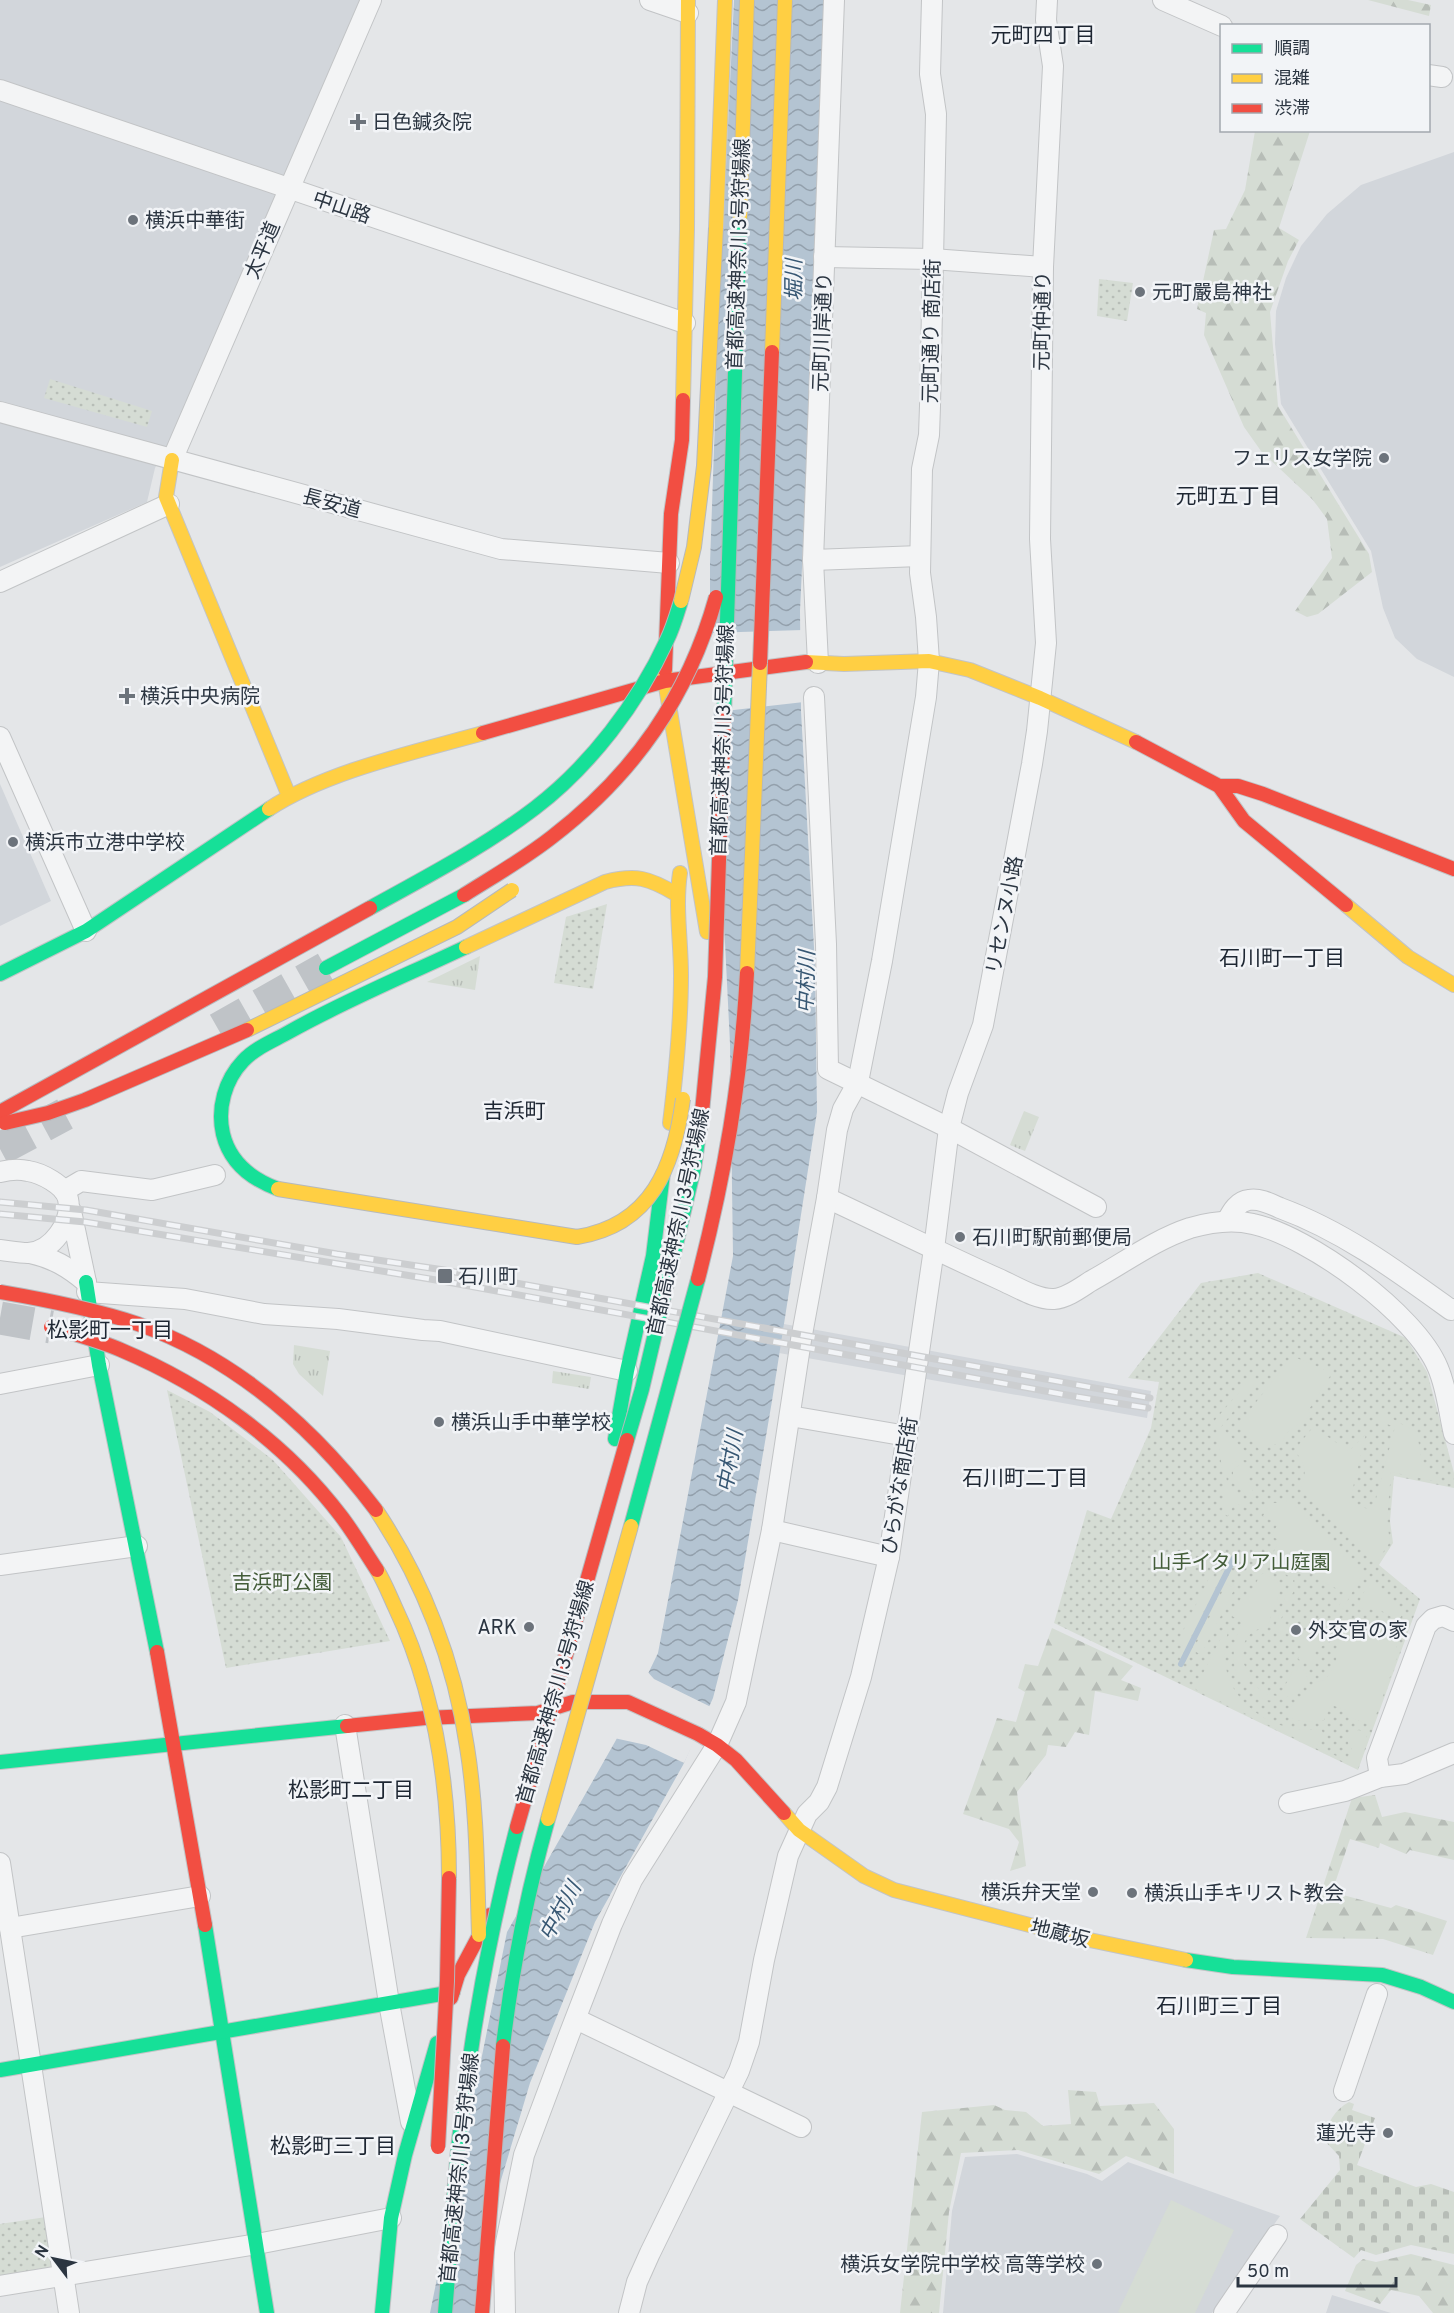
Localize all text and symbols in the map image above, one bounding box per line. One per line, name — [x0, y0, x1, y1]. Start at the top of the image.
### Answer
district label: 元町四丁目 — [991, 23, 1096, 50]
legend — [1220, 24, 1430, 132]
text: 順調 — [1274, 38, 1310, 61]
text: 混雑 — [1274, 68, 1310, 91]
text: 渋滞 — [1274, 98, 1310, 121]
place label: 日色鍼灸院 — [372, 111, 472, 137]
marker: 日色鍼灸院 — [349, 113, 367, 131]
street label: 首都高速神奈川3号狩場線 — [723, 138, 757, 370]
street label: 中山路 — [309, 187, 374, 231]
place label: 横浜中華街 — [145, 209, 245, 235]
marker: 横浜中華街 — [126, 213, 140, 227]
street label: 太平道 — [240, 218, 288, 283]
water label: 堀川 — [782, 257, 809, 301]
street label: 元町通り 商店街 — [919, 258, 947, 404]
street label: 元町仲通り — [1030, 271, 1058, 371]
street label: 元町川岸通り — [809, 272, 839, 392]
place label: 元町嚴島神社 — [1152, 281, 1272, 307]
marker: 元町嚴島神社 — [1133, 285, 1147, 299]
place label: フェリス女学院 — [1232, 447, 1372, 473]
marker: フェリス女学院 — [1377, 451, 1391, 465]
district label: 元町五丁目 — [1176, 484, 1281, 511]
street label: 長安道 — [299, 485, 364, 525]
street label: 首都高速神奈川3号狩場線 — [707, 624, 741, 856]
place label: 横浜中央病院 — [140, 685, 260, 711]
marker: 横浜中央病院 — [118, 687, 136, 705]
place label: 横浜市立港中学校 — [25, 831, 185, 857]
marker: 横浜市立港中学校 — [6, 835, 20, 849]
street label: リセンヌ小路 — [982, 854, 1030, 977]
district label: 石川町一丁目 — [1219, 946, 1345, 973]
water label: 中村川 — [793, 948, 822, 1014]
district label: 吉浜町 — [483, 1099, 546, 1126]
street label: 首都高速神奈川3号狩場線 — [643, 1106, 717, 1339]
place label: 石川町駅前郵便局 — [972, 1226, 1132, 1252]
marker: 石川町駅前郵便局 — [953, 1230, 967, 1244]
place label: 石川町 — [458, 1265, 518, 1291]
marker: 石川町 — [436, 1267, 454, 1285]
district label: 松影町一丁目 — [47, 1318, 173, 1345]
place label: 横浜山手中華学校 — [451, 1411, 611, 1437]
marker: 横浜山手中華学校 — [432, 1415, 446, 1429]
street label: ひらがな商店街 — [877, 1415, 925, 1557]
water label: 中村川 — [713, 1426, 751, 1495]
district label: 石川町二丁目 — [962, 1466, 1088, 1493]
park label: 山手イタリア山庭園 — [1151, 1551, 1331, 1577]
park label: 吉浜町公園 — [232, 1571, 332, 1597]
street label: 首都高速神奈川3号狩場線 — [512, 1577, 601, 1808]
place label: ARK — [477, 1616, 517, 1642]
place label: 外交官の家 — [1308, 1619, 1408, 1645]
marker: ARK — [522, 1620, 536, 1634]
marker: 外交官の家 — [1289, 1623, 1303, 1637]
district label: 松影町二丁目 — [288, 1778, 414, 1805]
water label: 中村川 — [534, 1876, 589, 1946]
place label: 横浜弁天堂 — [981, 1881, 1081, 1907]
place label: 横浜山手キリスト教会 — [1144, 1882, 1344, 1908]
marker: 横浜弁天堂 — [1086, 1885, 1100, 1899]
marker: 横浜山手キリスト教会 — [1125, 1886, 1139, 1900]
street label: 地蔵坂 — [1027, 1915, 1092, 1955]
district label: 石川町三丁目 — [1156, 1994, 1282, 2021]
street label: 首都高速神奈川3号狩場線 — [436, 2051, 486, 2285]
place label: 蓮光寺 — [1316, 2122, 1376, 2148]
marker: 蓮光寺 — [1381, 2126, 1395, 2140]
district label: 松影町三丁目 — [270, 2134, 396, 2161]
north arrow — [24, 2229, 84, 2289]
text: N — [31, 2242, 55, 2262]
scale bar — [1238, 2250, 1396, 2288]
place label: 横浜女学院中学校 高等学校 — [840, 2253, 1085, 2279]
marker: 横浜女学院中学校 高等学校 — [1090, 2257, 1104, 2271]
text: 50 m — [1247, 2261, 1289, 2284]

